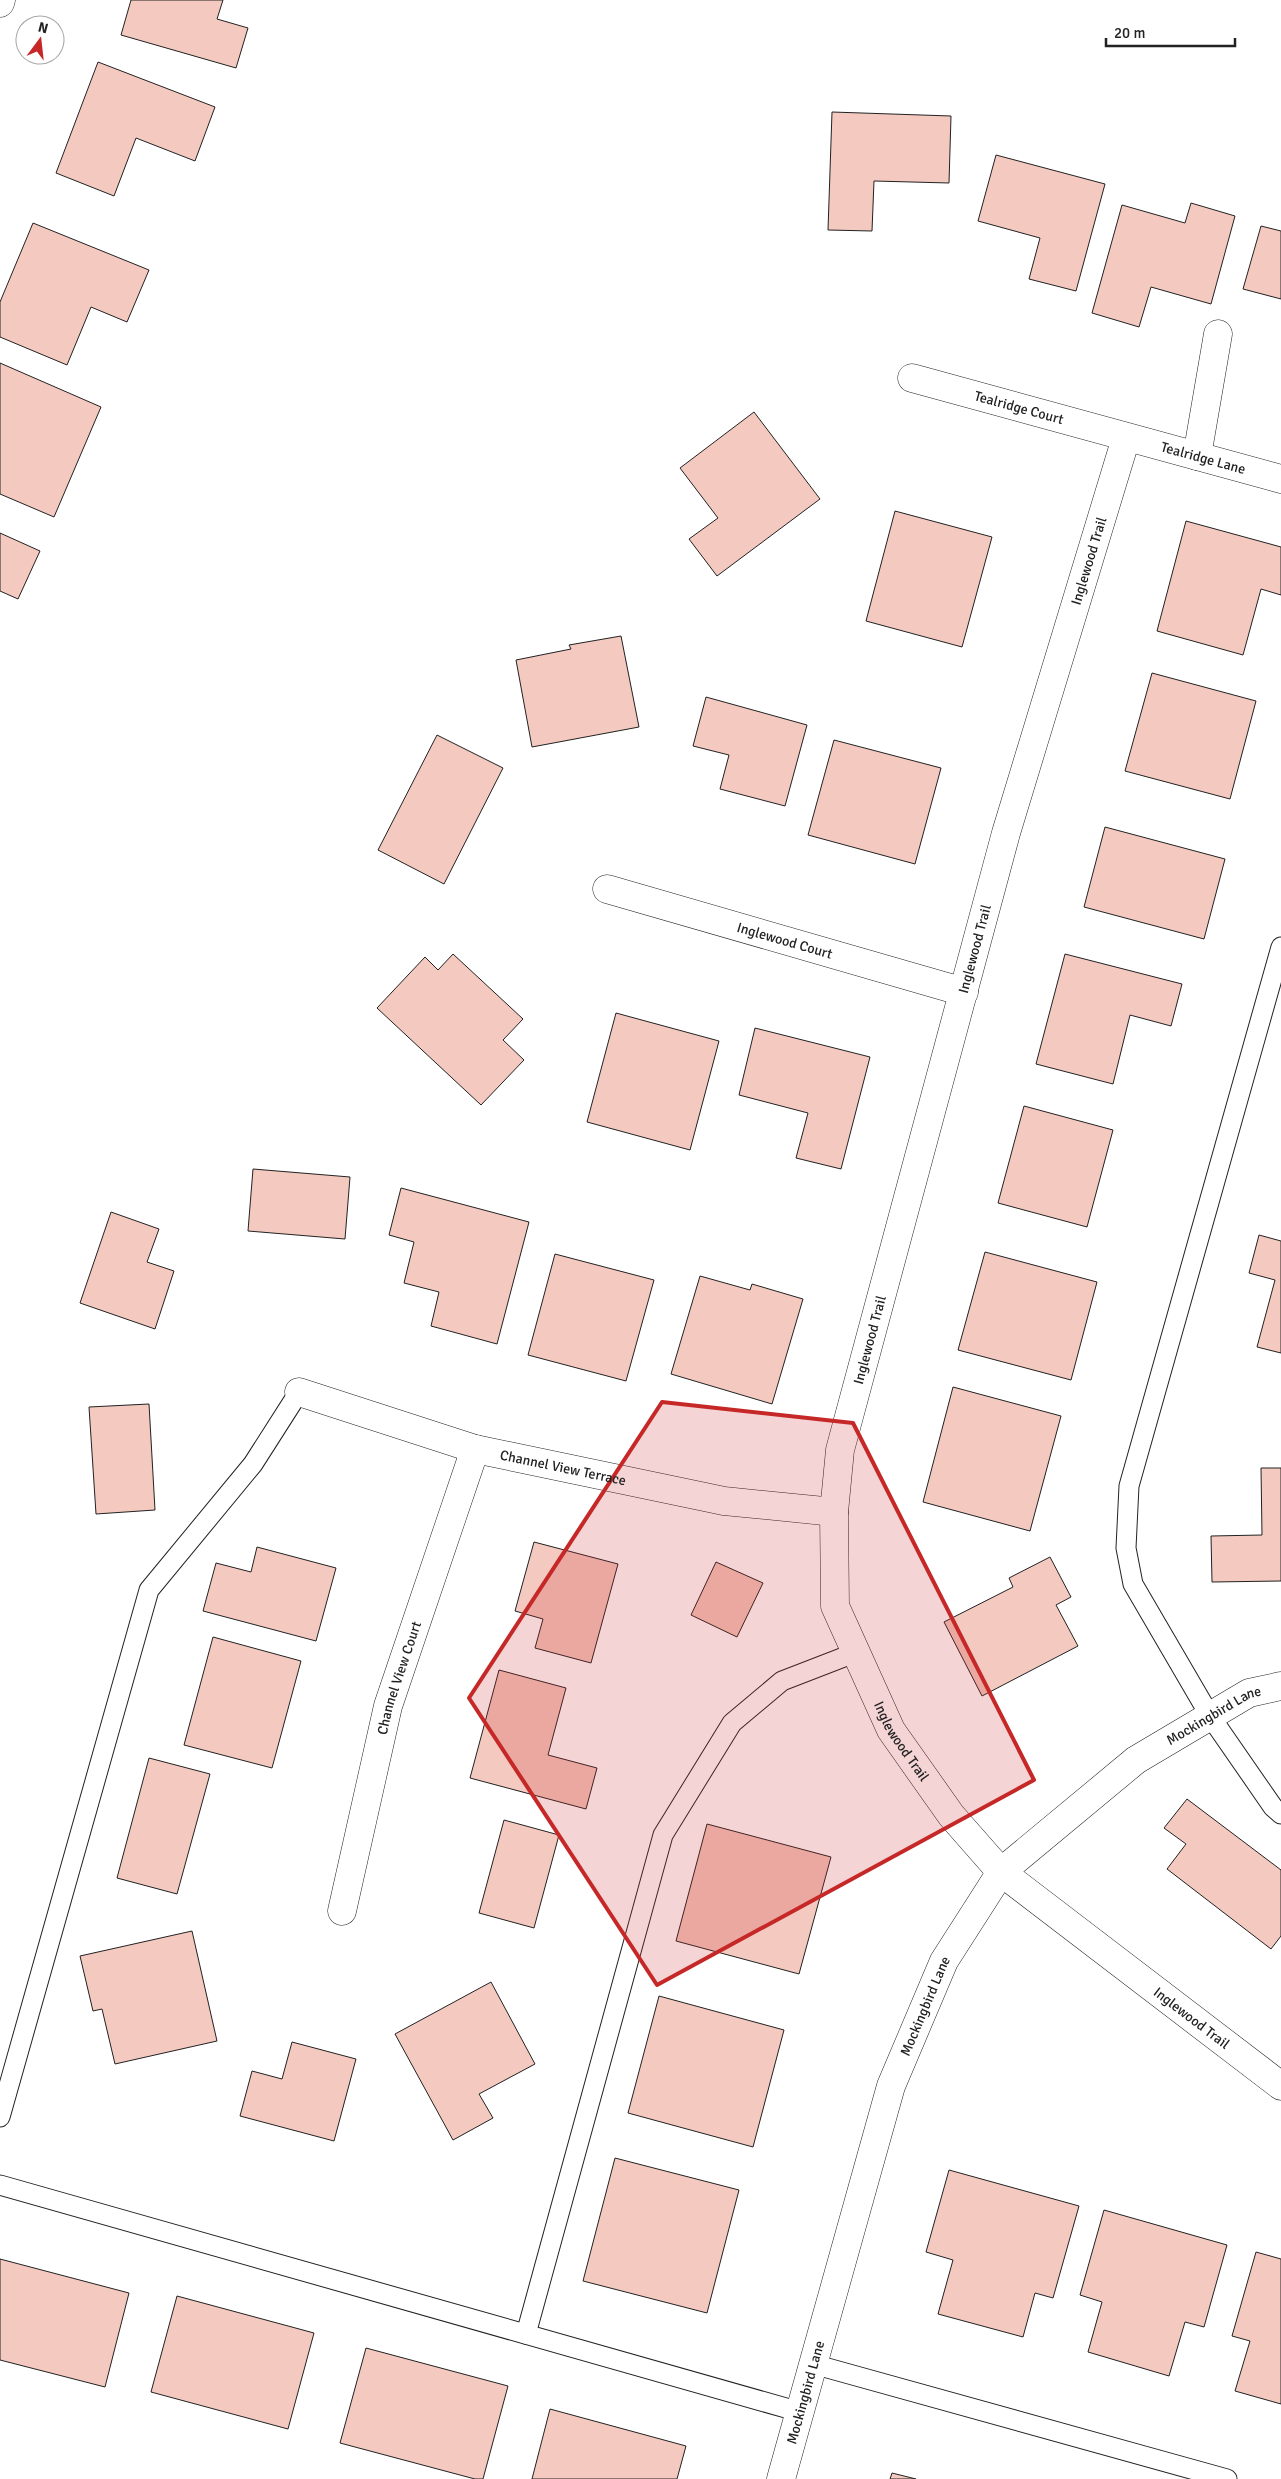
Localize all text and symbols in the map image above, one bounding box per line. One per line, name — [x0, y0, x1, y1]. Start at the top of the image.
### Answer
north arrow — [15, 15, 65, 65]
scale bar — [1106, 15, 1235, 47]
text: N — [36, 18, 50, 37]
text: 20 m — [1114, 24, 1145, 42]
street label: Tealridge Court — [973, 387, 1066, 428]
street label: Tealridge Lane — [1159, 438, 1248, 477]
street label: Inglewood Trail — [1068, 515, 1110, 607]
street label: Inglewood Trail — [955, 903, 995, 995]
street label: Inglewood Court — [735, 918, 835, 962]
street label: Inglewood Trail — [850, 1294, 890, 1386]
street label: Channel View Terrace — [499, 1446, 628, 1489]
street label: Channel View Court — [373, 1619, 425, 1736]
street label: Mockingbird Lane — [1163, 1682, 1263, 1749]
street label: Inglewood Trail — [871, 1698, 933, 1784]
street label: Mockingbird Lane — [896, 1953, 954, 2058]
street label: Inglewood Trail — [1150, 1983, 1233, 2052]
street label: Mockingbird Lane — [783, 2339, 828, 2446]

